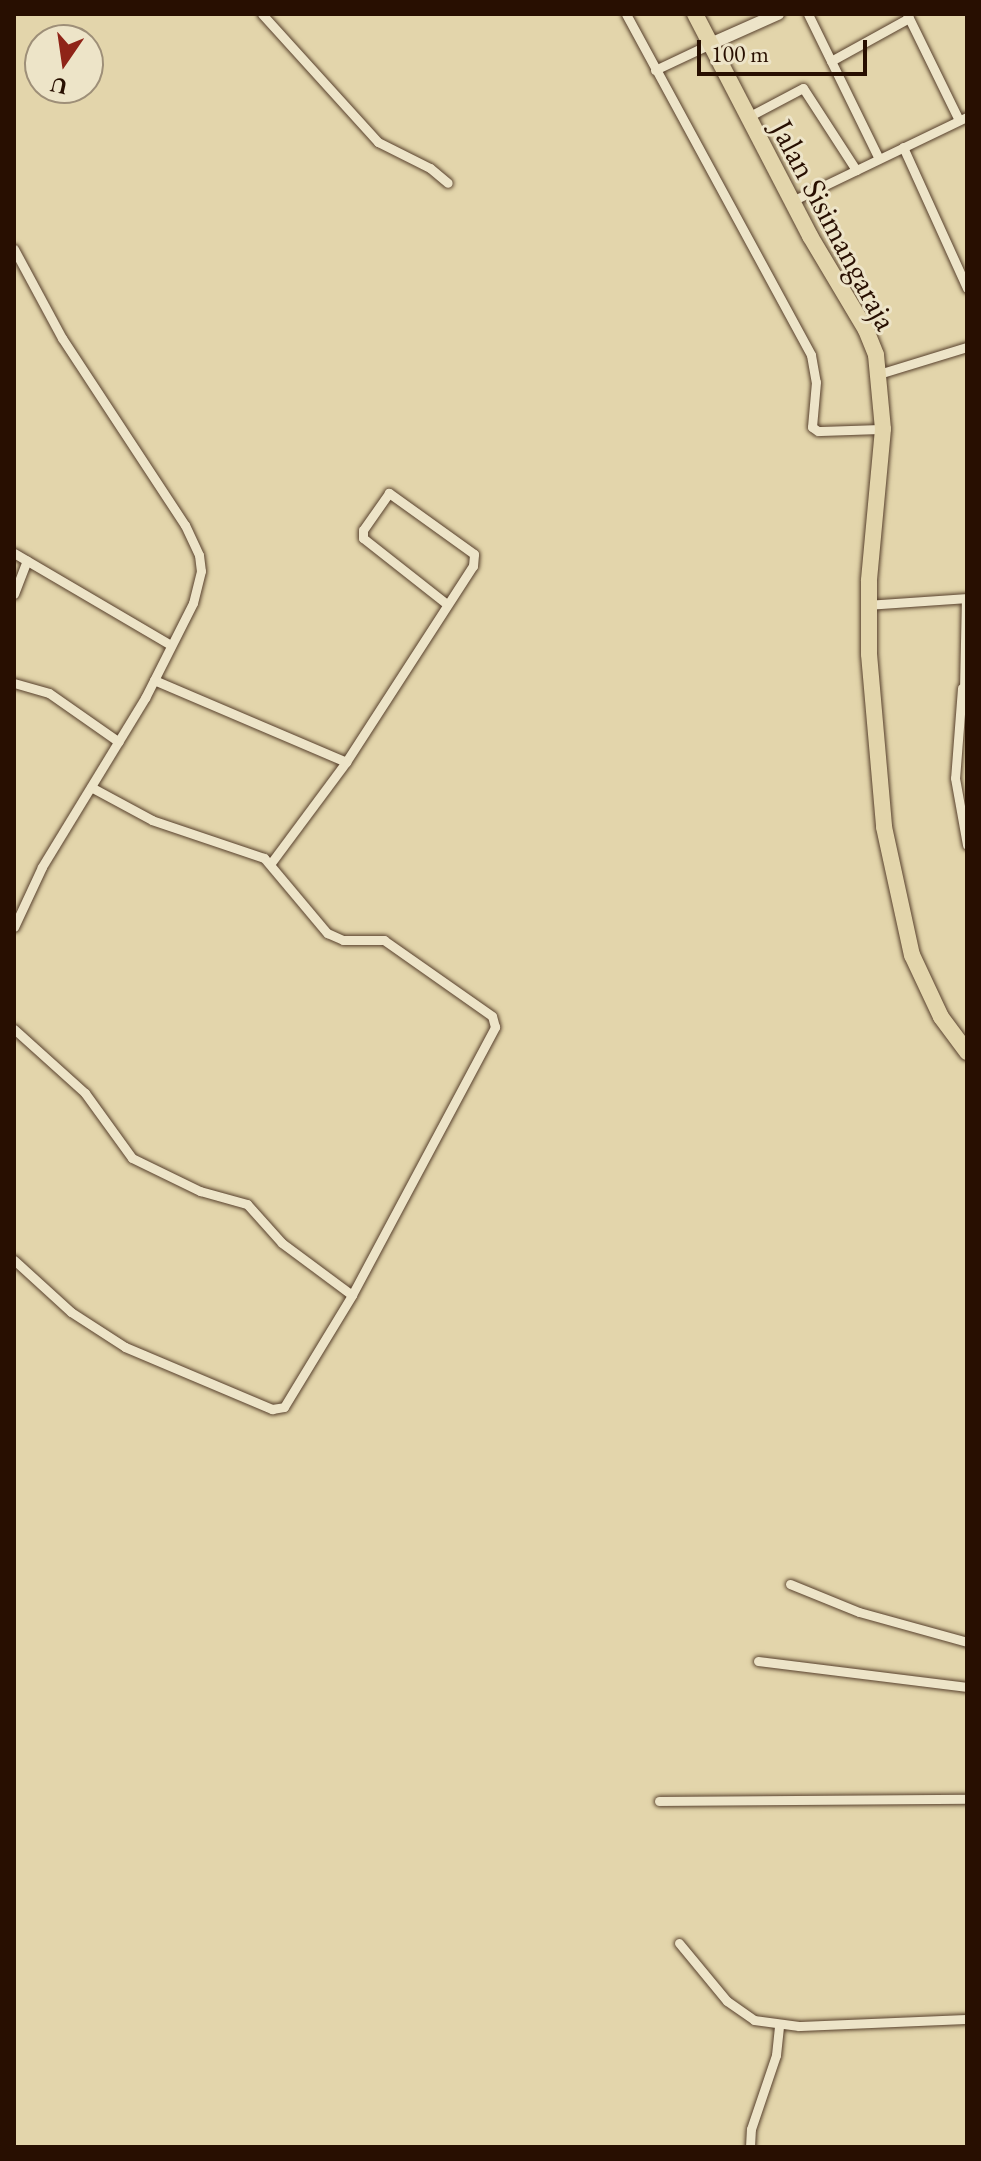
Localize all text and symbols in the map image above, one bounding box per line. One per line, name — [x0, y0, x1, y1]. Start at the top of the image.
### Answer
north arrow — [24, 24, 104, 104]
scale bar — [701, 24, 871, 74]
text: 100 m — [711, 38, 769, 69]
text: U — [48, 70, 70, 102]
street label: Jalan Sisimangaraja — [762, 113, 906, 337]

